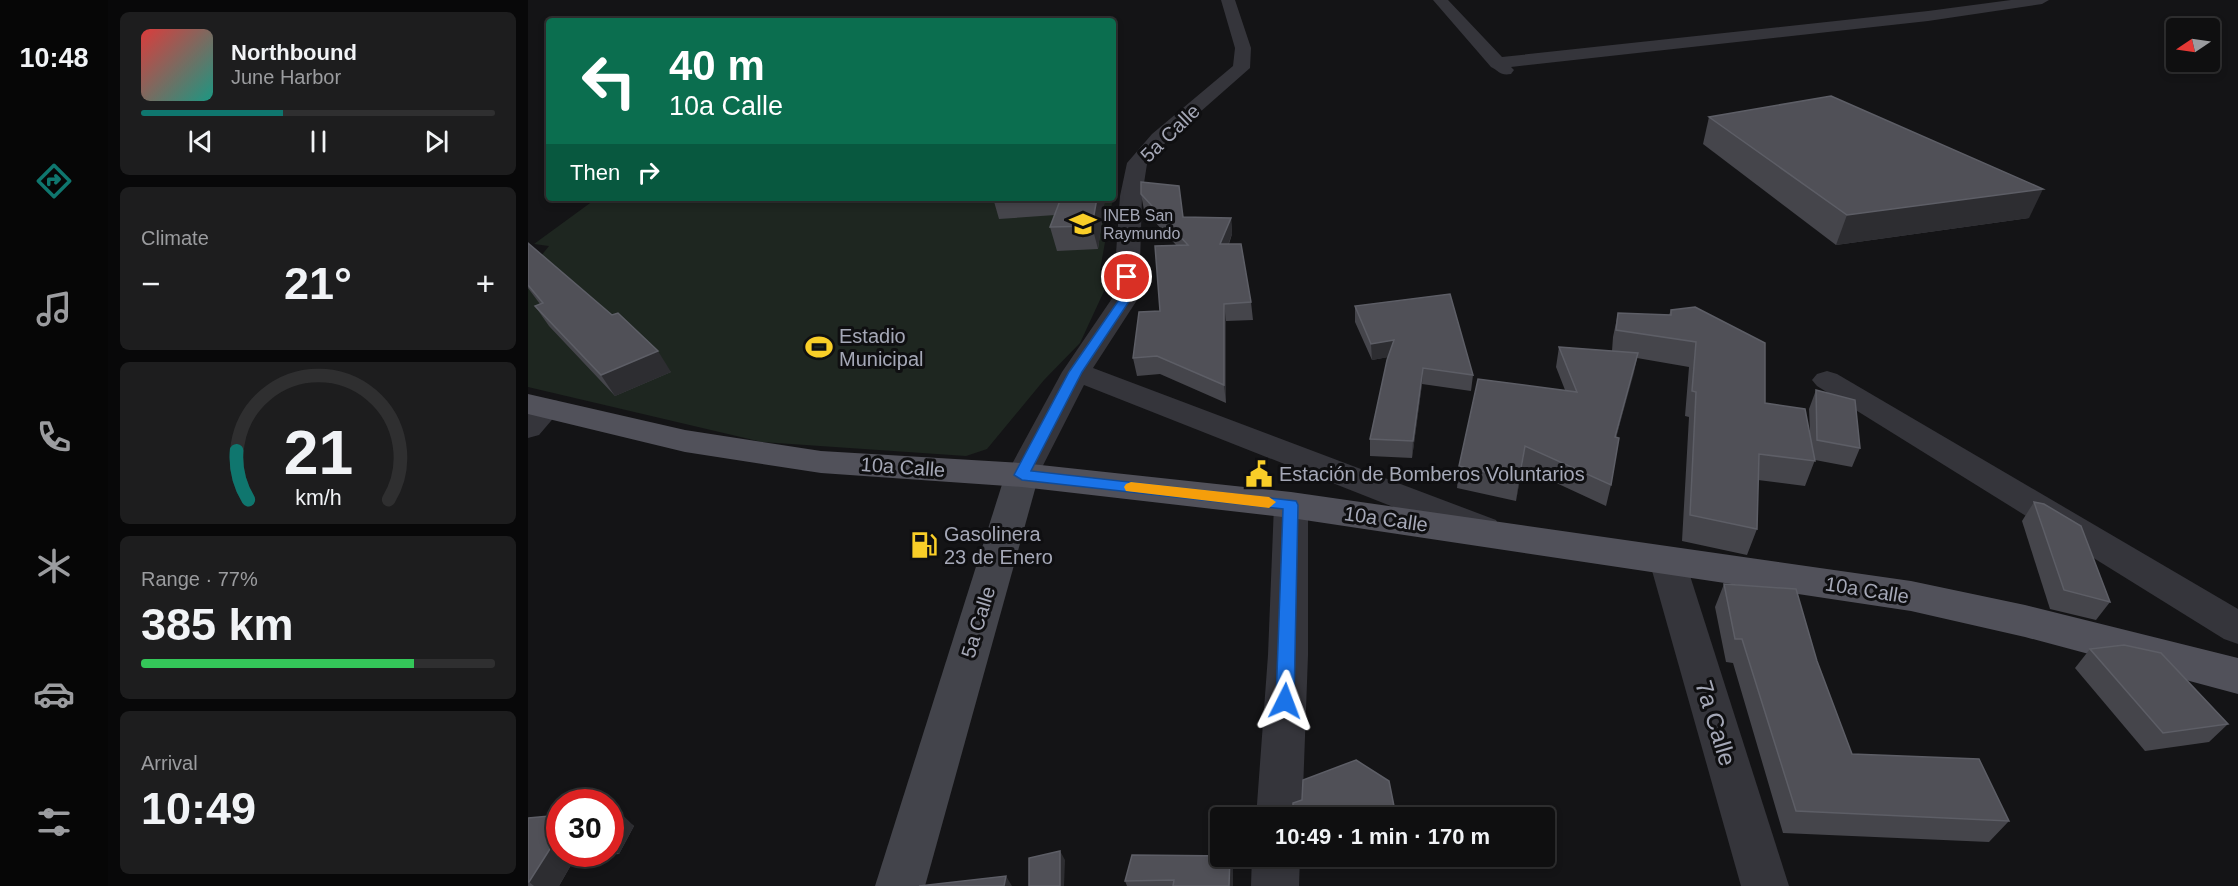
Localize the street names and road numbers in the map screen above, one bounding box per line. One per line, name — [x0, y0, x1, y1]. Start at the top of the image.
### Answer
street label: 5a Calle — [1136, 100, 1204, 166]
street label: 10a Calle — [860, 453, 946, 481]
street label: 10a Calle — [1343, 502, 1429, 536]
street label: 10a Calle — [1824, 573, 1910, 607]
street label: 5a Calle — [957, 584, 999, 660]
street label: 7a Calle — [1690, 677, 1742, 769]

